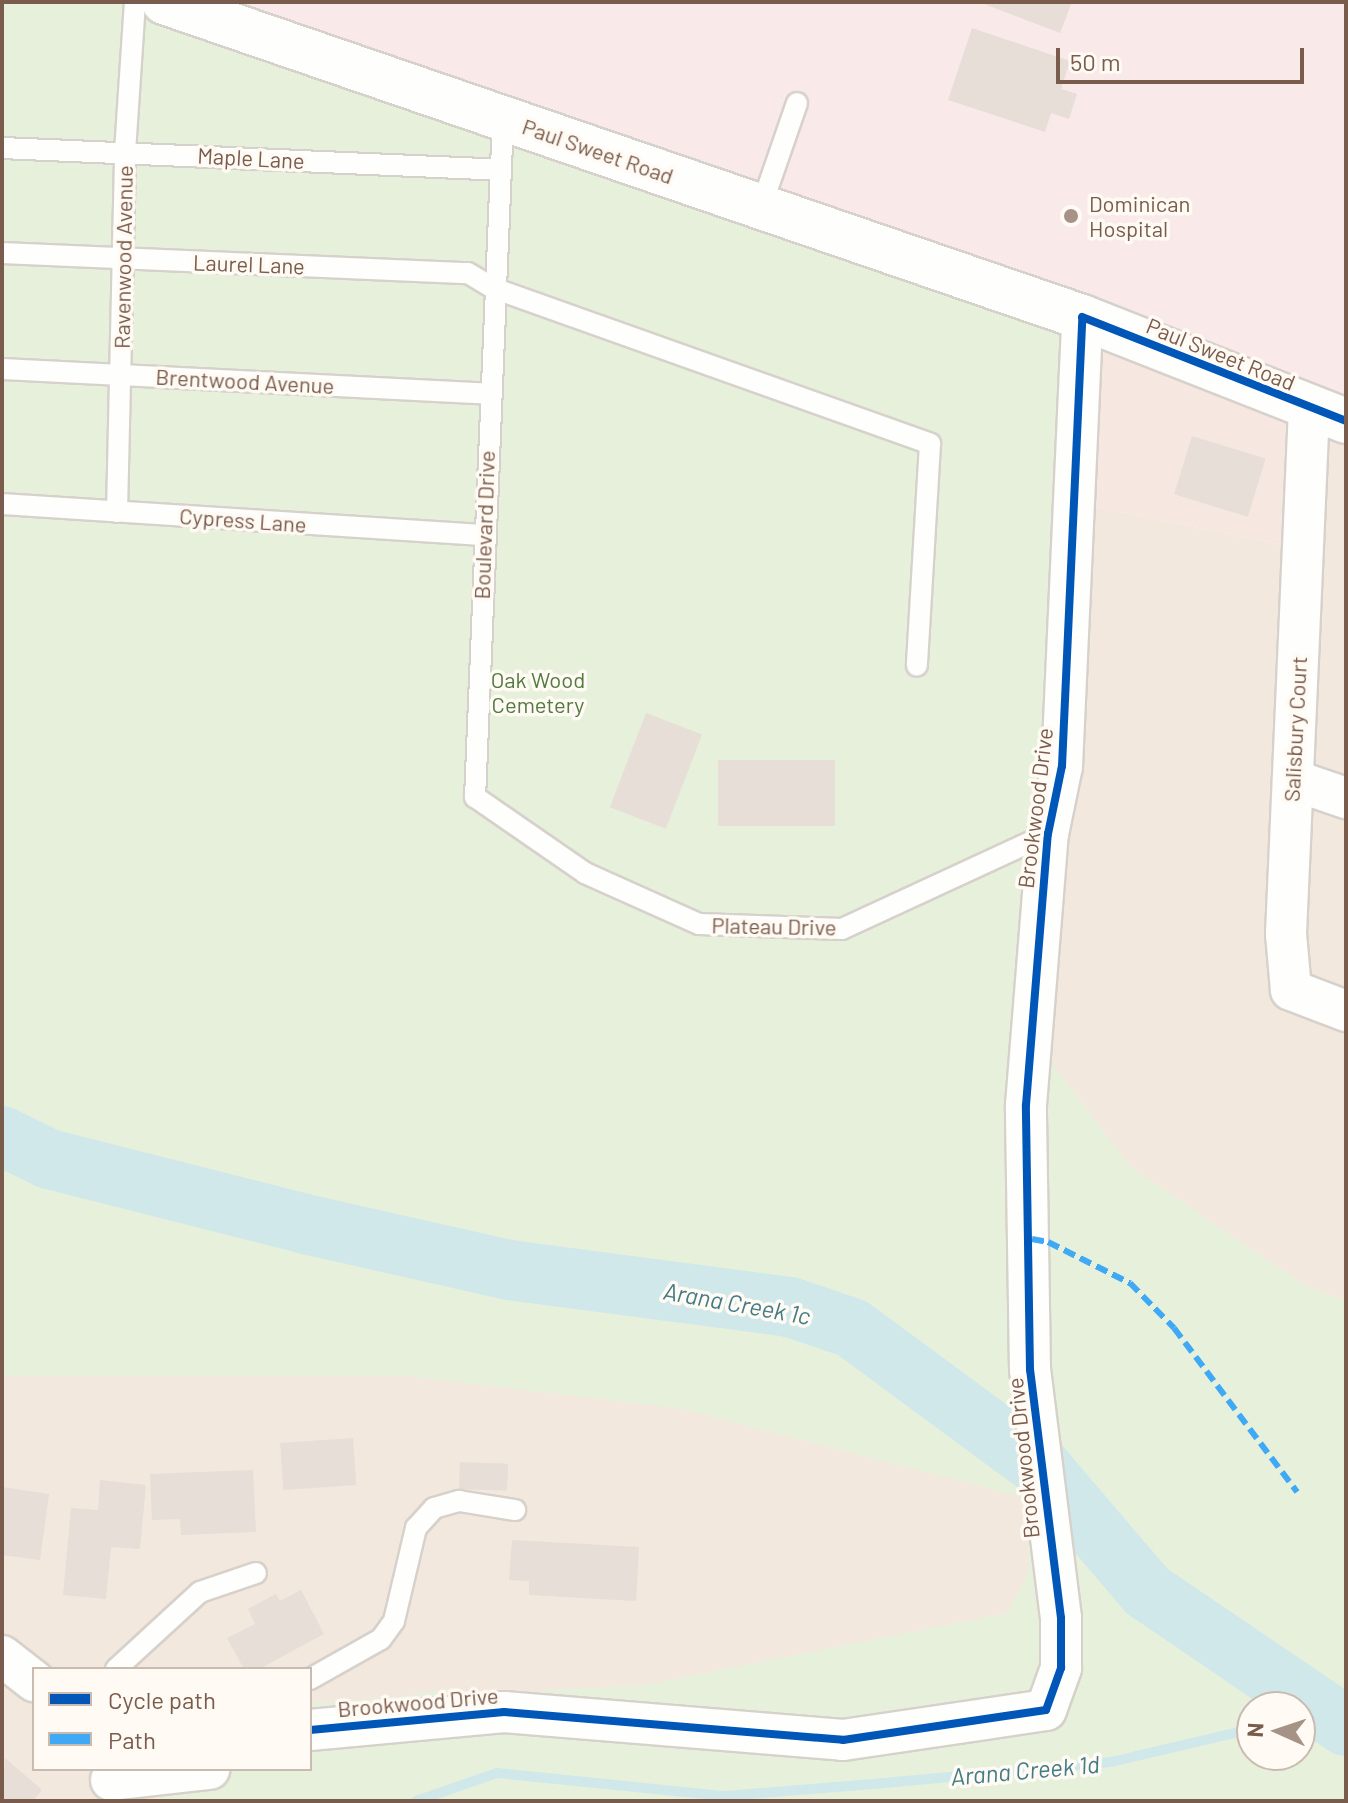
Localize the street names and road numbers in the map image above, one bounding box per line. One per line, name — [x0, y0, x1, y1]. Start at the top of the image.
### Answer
street label: Paul Sweet Road — [519, 113, 677, 189]
street label: Maple Lane — [197, 142, 305, 174]
street label: Ravenwood Avenue — [108, 165, 138, 349]
street label: Laurel Lane — [193, 249, 305, 279]
street label: Paul Sweet Road — [1143, 312, 1299, 396]
street label: Brentwood Avenue — [155, 363, 335, 399]
street label: Boulevard Drive — [468, 450, 500, 600]
street label: Cypress Lane — [179, 502, 307, 538]
street label: Salisbury Court — [1278, 656, 1312, 802]
street label: Brookwood Drive — [1012, 726, 1058, 890]
street label: Plateau Drive — [711, 912, 837, 940]
street label: Brookwood Drive — [1001, 1376, 1045, 1540]
street label: Brookwood Drive — [336, 1682, 500, 1722]

